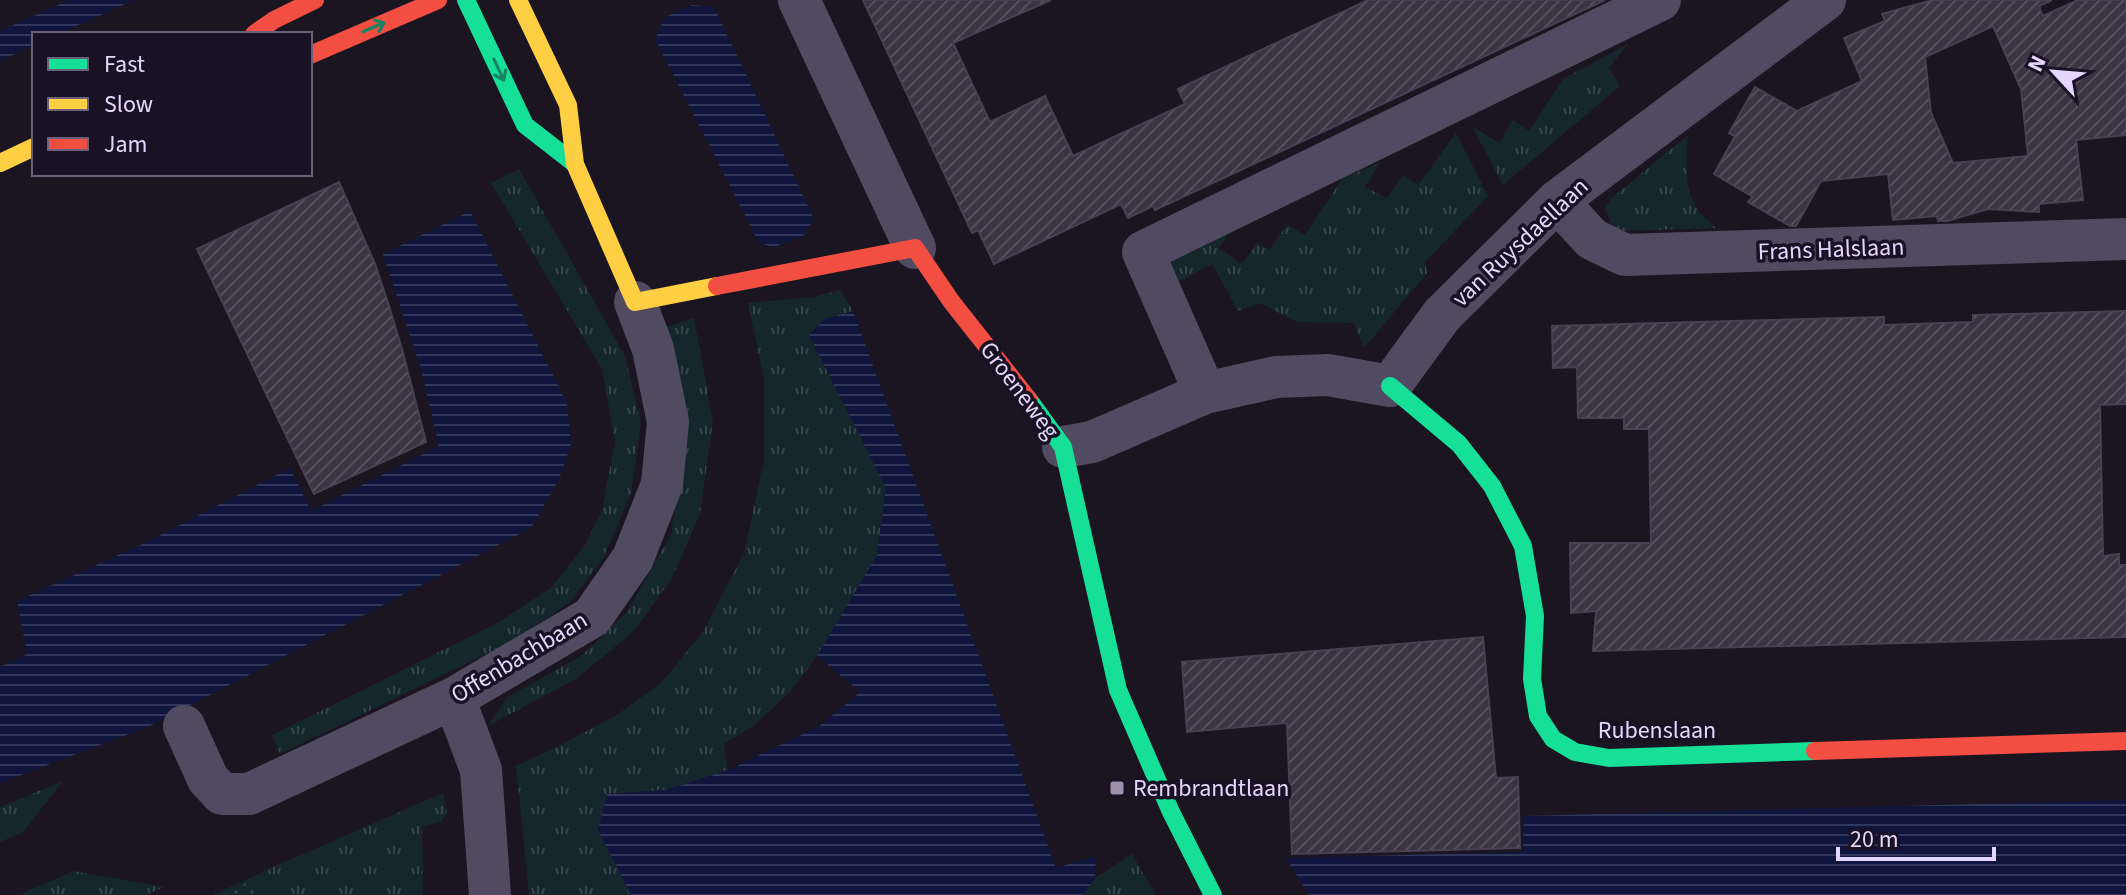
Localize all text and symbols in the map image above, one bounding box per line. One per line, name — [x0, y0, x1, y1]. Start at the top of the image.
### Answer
one-way arrow — [361, 19, 386, 34]
legend — [32, 32, 312, 176]
north arrow — [2014, 32, 2094, 112]
text: Fast — [104, 47, 145, 82]
text: N — [2019, 50, 2055, 77]
one-way arrow — [492, 58, 507, 82]
text: Slow — [104, 87, 153, 122]
text: Jam — [104, 127, 148, 162]
street label: van Ruysdaellaan — [1444, 170, 1596, 315]
street label: Frans Halslaan — [1757, 229, 1905, 270]
street label: Groeneweg — [971, 334, 1068, 446]
street label: Offenbachbaan — [444, 603, 594, 712]
street label: Rubenslaan — [1598, 713, 1716, 748]
place label: Rembrandtlaan — [1133, 771, 1289, 806]
marker: Rembrandtlaan — [1108, 779, 1126, 797]
scale bar — [1838, 811, 1994, 861]
text: 20 m — [1850, 822, 1899, 857]

